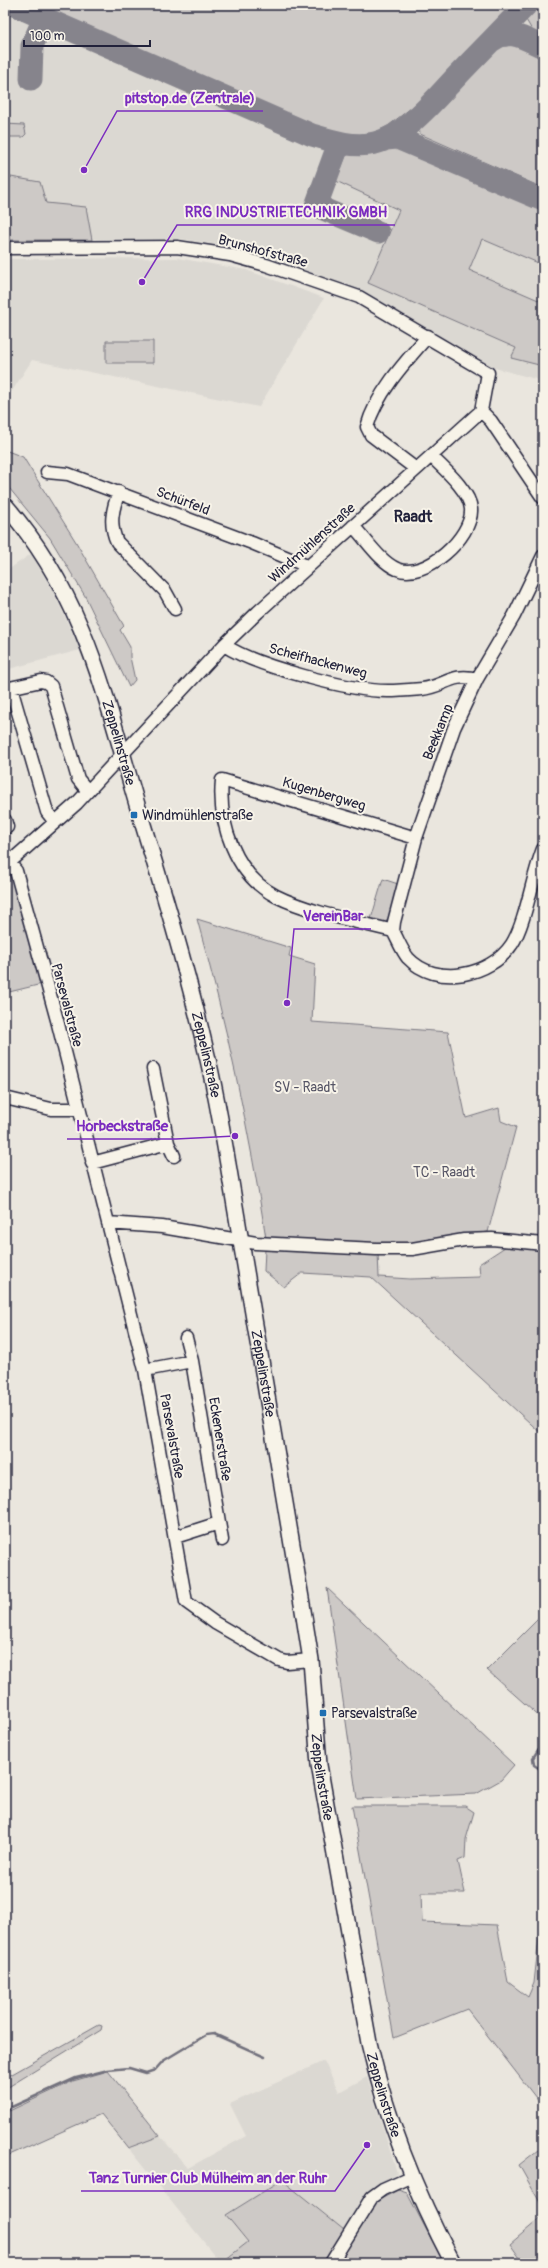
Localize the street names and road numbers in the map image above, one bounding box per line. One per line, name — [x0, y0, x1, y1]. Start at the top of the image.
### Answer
street label: Brunshofstraße — [217, 231, 310, 271]
street label: Schürfeld — [154, 483, 212, 519]
street label: Windmühlenstraße — [265, 500, 359, 586]
street label: Scheifhackenweg — [267, 640, 369, 682]
street label: Zeppelinstraße — [99, 698, 139, 787]
street label: Beekkamp — [419, 701, 457, 763]
street label: Kugenbergweg — [280, 773, 368, 815]
street label: Parsevalstraße — [48, 961, 86, 1049]
street label: Zeppelinstraße — [188, 1010, 224, 1099]
street label: Zeppelinstraße — [248, 1328, 279, 1418]
street label: Parsevalstraße — [156, 1392, 188, 1480]
street label: Eckenerstraße — [205, 1396, 235, 1482]
street label: Zeppelinstraße — [308, 1733, 337, 1822]
street label: Zeppelinstraße — [363, 2050, 405, 2140]

